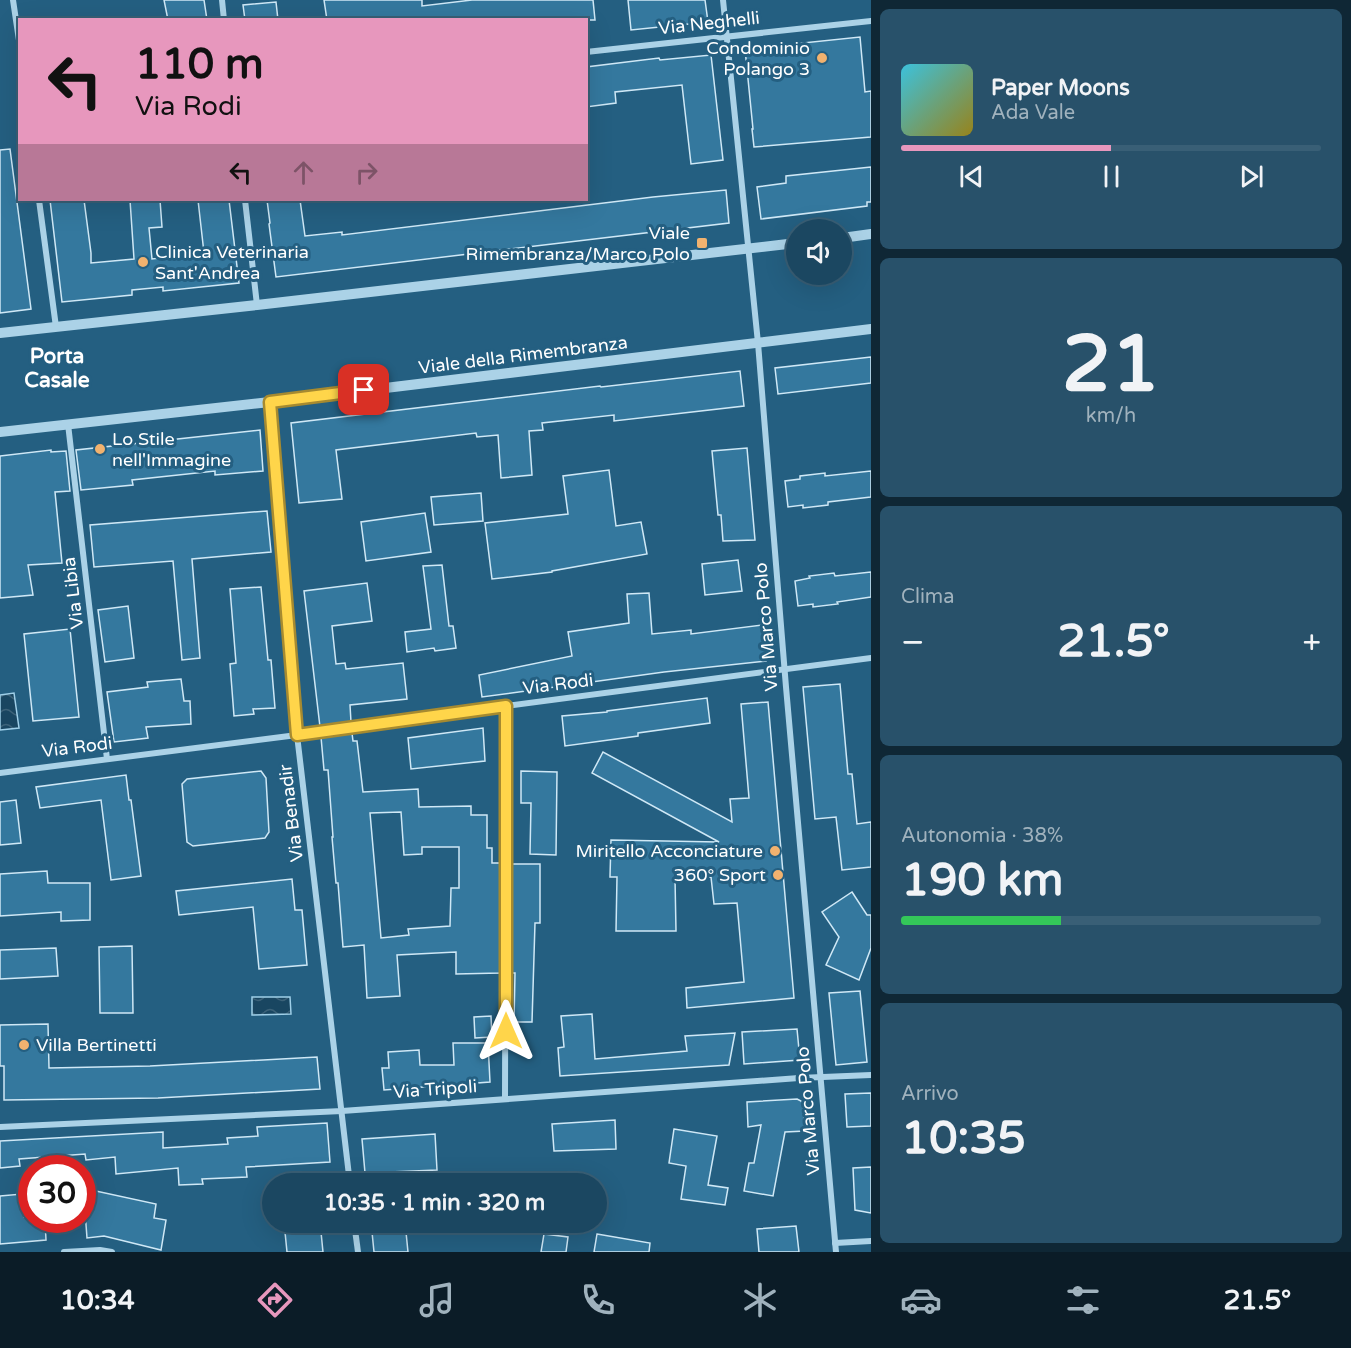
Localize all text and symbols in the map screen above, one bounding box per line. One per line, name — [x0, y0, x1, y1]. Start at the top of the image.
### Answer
street label: Via Neghelli — [657, 7, 761, 39]
place label: Condominio Polango 3 — [706, 37, 810, 80]
text: 110 m — [135, 39, 264, 90]
icon: left — [36, 42, 114, 120]
marker: Condominio Polango 3 — [815, 51, 829, 65]
text: Paper Moons — [991, 75, 1130, 101]
text: Via Rodi — [135, 90, 242, 123]
text: Ada Vale — [991, 101, 1075, 125]
icon: left — [224, 156, 257, 189]
icon: ahead — [287, 156, 320, 189]
icon: right — [350, 156, 383, 189]
icon: previous — [955, 160, 988, 193]
icon: pause — [1095, 160, 1128, 193]
icon: next — [1235, 160, 1268, 193]
map controls — [786, 219, 852, 285]
button: sound — [786, 219, 852, 285]
place label: Viale Rimembranza/Marco Polo — [466, 222, 690, 265]
marker: Viale Rimembranza/Marco Polo — [695, 236, 709, 250]
place label: Clinica Veterinaria Sant'Andrea — [155, 241, 309, 284]
marker: Clinica Veterinaria Sant'Andrea — [136, 255, 150, 269]
text: 21 — [1062, 318, 1160, 412]
street label: Viale della Rimembranza — [417, 331, 629, 379]
district label: Porta Casale — [24, 344, 90, 393]
pin — [338, 364, 389, 415]
icon: arrive — [347, 373, 380, 406]
text: km/h — [1086, 404, 1136, 428]
place label: Lo Stile nell'Immagine — [112, 428, 231, 471]
marker: Lo Stile nell'Immagine — [93, 442, 107, 456]
street label: Via Libia — [58, 556, 88, 630]
street label: Via Marco Polo — [749, 562, 783, 692]
text: Clima — [901, 585, 954, 609]
text: 21.5° — [1057, 615, 1170, 669]
text: − — [901, 623, 925, 662]
text: + — [1302, 623, 1321, 662]
street label: Via Rodi — [521, 669, 595, 699]
street label: Via Rodi — [40, 732, 114, 762]
street label: Via Benadir — [274, 763, 308, 863]
text: Autonomia · 38% — [901, 824, 1063, 848]
place label: Miritello Acconciature — [576, 840, 763, 862]
marker: Miritello Acconciature — [768, 844, 782, 858]
text: 190 km — [901, 854, 1063, 908]
place label: 360° Sport — [674, 864, 766, 886]
marker: 360° Sport — [771, 868, 785, 882]
position arrow — [474, 999, 538, 1063]
place label: Villa Bertinetti — [36, 1034, 157, 1056]
marker: Villa Bertinetti — [17, 1038, 31, 1052]
street label: Via Marco Polo — [791, 1046, 825, 1176]
street label: Via Tripoli — [392, 1075, 478, 1103]
text: Arrivo — [901, 1082, 959, 1106]
text: 10:35 — [901, 1112, 1026, 1166]
speed limit sign: 30 — [18, 1155, 96, 1233]
text: 10:35 · 1 min · 320 m — [324, 1190, 545, 1216]
icon: directions — [254, 1279, 296, 1321]
icon: music — [416, 1279, 458, 1321]
icon: phone — [577, 1279, 619, 1321]
icon: climate — [739, 1279, 781, 1321]
icon: car — [900, 1279, 942, 1321]
icon: filters — [1062, 1279, 1104, 1321]
text: 10:34 — [60, 1284, 135, 1317]
text: 21.5° — [1224, 1284, 1291, 1317]

